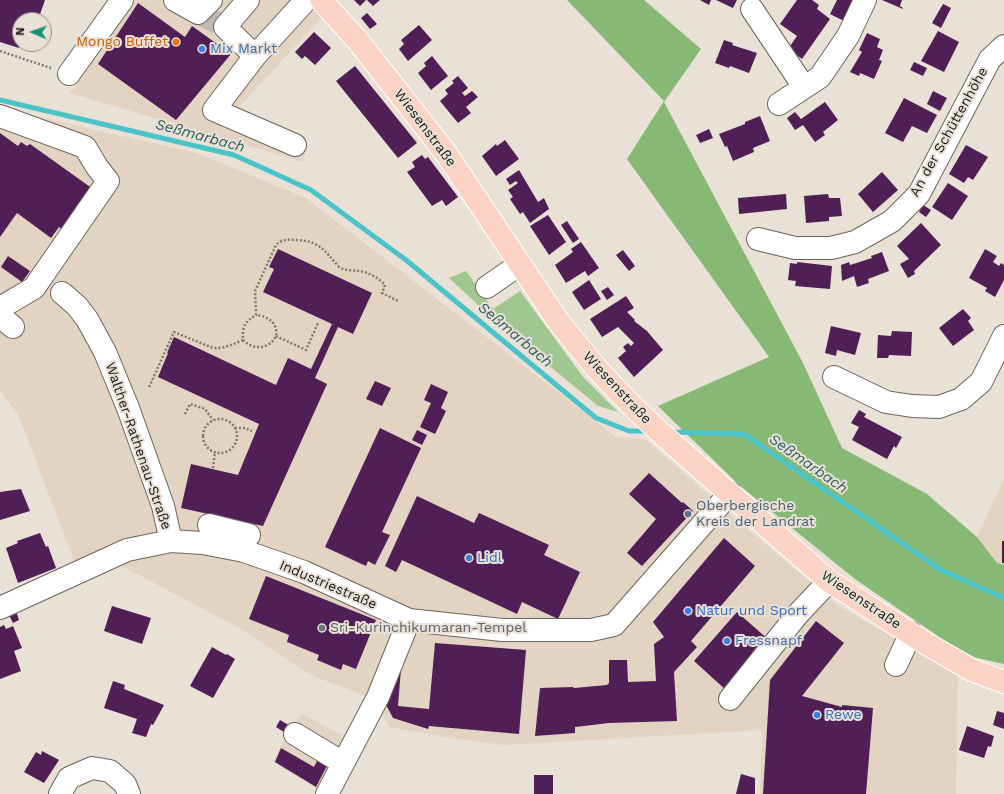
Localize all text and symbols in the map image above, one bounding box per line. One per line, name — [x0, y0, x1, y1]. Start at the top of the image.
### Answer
north arrow — [12, 12, 52, 52]
text: N — [14, 27, 27, 36]
place label: Mongo Buffet — [76, 34, 168, 50]
marker: Mongo Buffet — [171, 37, 181, 47]
place label: Mix Markt — [210, 41, 277, 57]
marker: Mix Markt — [197, 44, 207, 54]
street label: An der Schüttenhöhe — [906, 64, 992, 200]
street label: Wiesenstraße — [390, 86, 460, 170]
water label: Seßmarbach — [153, 115, 247, 157]
water label: Seßmarbach — [474, 299, 556, 371]
street label: Wiesenstraße — [579, 348, 655, 428]
street label: Walther-Rathenau-Straße — [101, 360, 175, 532]
water label: Seßmarbach — [765, 430, 851, 498]
place label: Oberbergische Kreis der Landrat — [696, 498, 815, 530]
marker: Oberbergische Kreis der Landrat — [683, 509, 693, 519]
place label: Lidl — [477, 550, 502, 566]
marker: Lidl — [464, 553, 474, 563]
street label: Industriestraße — [277, 557, 379, 613]
street label: Wiesenstraße — [818, 567, 904, 633]
place label: Natur und Sport — [696, 603, 807, 619]
marker: Natur und Sport — [683, 606, 693, 616]
place label: Sri-Kurinchikumaran-Tempel — [330, 620, 527, 636]
marker: Sri-Kurinchikumaran-Tempel — [317, 623, 327, 633]
place label: Fressnapf — [735, 633, 802, 649]
marker: Fressnapf — [722, 636, 732, 646]
place label: Rewe — [825, 707, 862, 723]
marker: Rewe — [812, 710, 822, 720]

